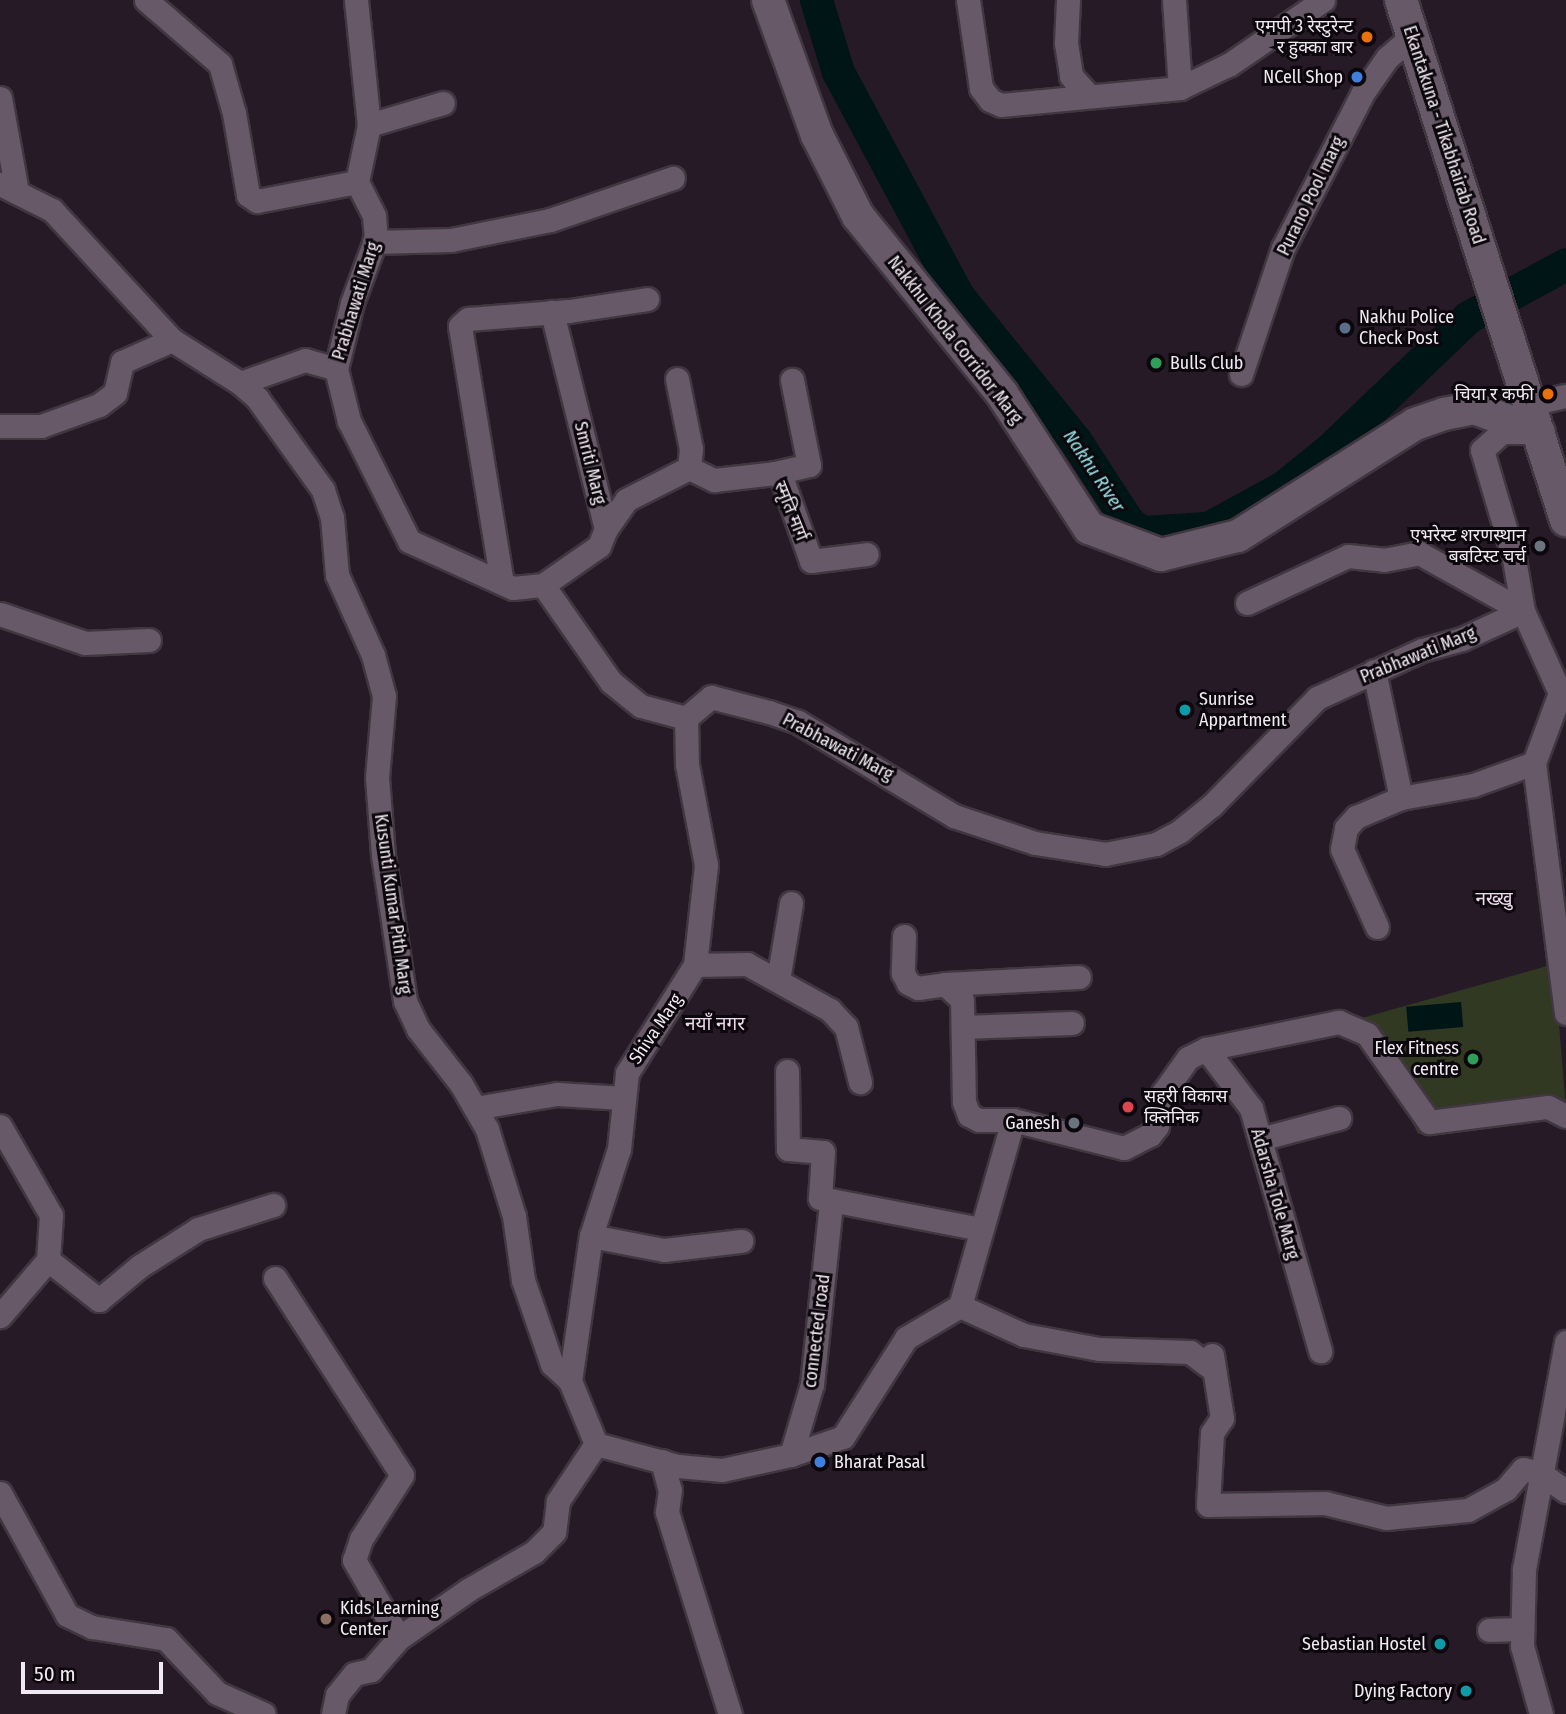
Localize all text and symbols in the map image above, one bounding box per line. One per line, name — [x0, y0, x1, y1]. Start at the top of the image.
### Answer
place label: एमपी 3 रेस्टुरेन्ट र हुक्का बार — [1255, 16, 1353, 58]
street label: Ekantakuna - Tikabhairab Road — [1398, 23, 1490, 247]
marker: एमपी 3 रेस्टुरेन्ट र हुक्का बार — [1359, 29, 1375, 45]
place label: NCell Shop — [1263, 66, 1343, 88]
marker: NCell Shop — [1349, 69, 1365, 85]
street label: Purano Pool marg — [1273, 133, 1349, 259]
street label: Prabhawati Marg — [328, 239, 384, 363]
street label: Nakkhu Khola Corridor Marg — [883, 252, 1027, 428]
place label: Nakhu Police Check Post — [1359, 307, 1454, 350]
marker: Nakhu Police Check Post — [1337, 320, 1353, 336]
place label: Bulls Club — [1170, 352, 1243, 374]
marker: Bulls Club — [1148, 355, 1164, 371]
place label: चिया र कफी — [1455, 383, 1534, 405]
marker: चिया र कफी — [1540, 386, 1556, 402]
street label: Smriti Marg — [569, 419, 611, 507]
water label: Nakhu River — [1058, 426, 1130, 516]
street label: स्मृति मार्ग — [769, 478, 813, 544]
place label: एभरेस्ट शरणस्थान बबटिस्ट चर्च — [1410, 525, 1526, 568]
marker: एभरेस्ट शरणस्थान बबटिस्ट चर्च — [1532, 538, 1548, 554]
street label: Prabhawati Marg — [1357, 622, 1479, 688]
place label: Sunrise Appartment — [1199, 689, 1287, 732]
marker: Sunrise Appartment — [1177, 702, 1193, 718]
street label: Prabhawati Marg — [779, 709, 897, 785]
street label: Kusunti Kumar Pith Marg — [370, 813, 416, 995]
district label: नख्खु — [1475, 888, 1513, 910]
street label: Shiva Marg — [625, 990, 687, 1068]
district label: नयाँ नगर — [685, 1013, 745, 1035]
place label: Flex Fitness centre — [1374, 1038, 1459, 1080]
marker: Flex Fitness centre — [1465, 1051, 1481, 1067]
place label: सहरी विकास क्लिनिक — [1144, 1086, 1227, 1128]
marker: सहरी विकास क्लिनिक — [1118, 1097, 1138, 1117]
place label: Ganesh — [1005, 1112, 1060, 1134]
marker: Ganesh — [1066, 1115, 1082, 1131]
street label: Adarsha Tole Marg — [1246, 1126, 1304, 1262]
street label: connected road — [799, 1273, 835, 1389]
place label: Bharat Pasal — [834, 1451, 925, 1473]
marker: Bharat Pasal — [812, 1454, 828, 1470]
place label: Kids Learning Center — [340, 1598, 439, 1640]
marker: Kids Learning Center — [318, 1611, 334, 1627]
place label: Sebastian Hostel — [1302, 1633, 1426, 1655]
marker: Sebastian Hostel — [1432, 1636, 1448, 1652]
scale bar — [24, 1648, 166, 1692]
text: 50 m — [34, 1661, 76, 1687]
place label: Dying Factory — [1354, 1680, 1452, 1702]
marker: Dying Factory — [1458, 1683, 1474, 1699]

